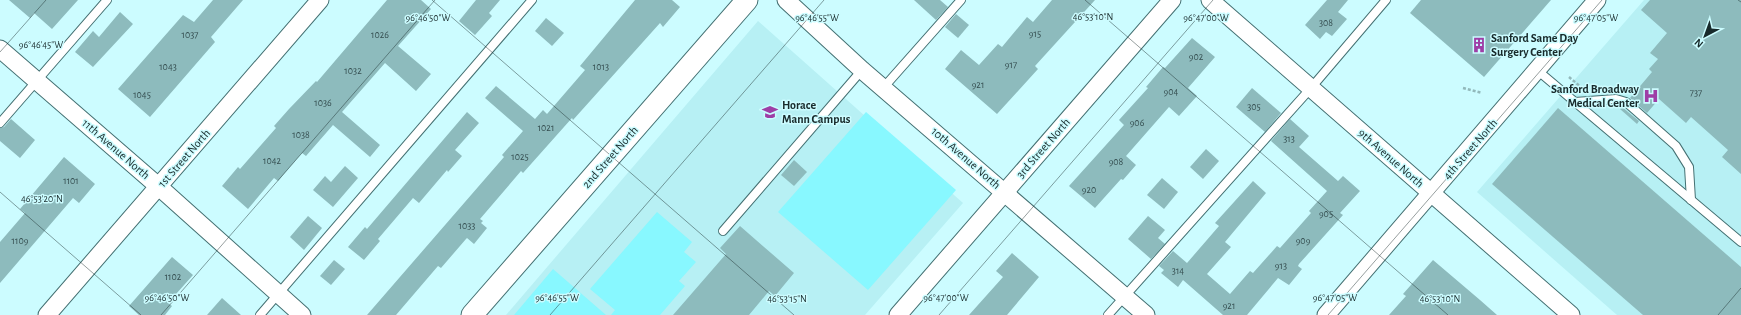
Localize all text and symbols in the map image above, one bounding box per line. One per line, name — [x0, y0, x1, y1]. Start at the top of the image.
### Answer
text: 46°53'10"N — [1073, 12, 1113, 22]
text: 96°46'50"W — [406, 13, 450, 23]
text: 96°46'55"W — [795, 13, 839, 23]
text: 96°47'00"W — [1183, 13, 1229, 23]
text: 96°47'05"W — [1574, 13, 1618, 23]
north arrow — [1685, 16, 1725, 56]
house number: 308 — [1319, 18, 1333, 28]
house number: 915 — [1029, 29, 1041, 39]
house number: 1037 — [181, 30, 199, 40]
house number: 1026 — [371, 30, 389, 40]
place label: Sanford Same Day Surgery Center — [1491, 32, 1579, 59]
building icon: Sanford Same Day Surgery Center — [1470, 36, 1488, 54]
text: N — [1692, 37, 1705, 50]
text: 96°46'45"W — [19, 40, 63, 50]
house number: 902 — [1189, 52, 1204, 62]
house number: 917 — [1005, 60, 1017, 70]
house number: 1043 — [159, 62, 177, 72]
house number: 1013 — [593, 62, 609, 72]
house number: 1032 — [344, 66, 362, 76]
house number: 921 — [972, 80, 984, 90]
place label: Sanford Broadway Medical Center — [1551, 83, 1640, 109]
house number: 904 — [1164, 87, 1179, 97]
hospital icon: Sanford Broadway Medical Center — [1642, 87, 1660, 105]
house number: 737 — [1690, 88, 1702, 98]
house number: 1045 — [133, 90, 151, 100]
house number: 1036 — [314, 98, 332, 108]
place label: Horace Mann Campus — [782, 99, 851, 125]
house number: 305 — [1247, 102, 1261, 112]
school or university icon: Horace Mann Campus — [761, 103, 779, 121]
street label: 3rd Street North — [1014, 116, 1072, 180]
street label: 4th Street North — [1441, 116, 1499, 182]
street label: 11th Avenue North — [80, 117, 152, 181]
house number: 906 — [1130, 118, 1145, 128]
house number: 1021 — [538, 123, 554, 133]
street label: 2nd Street North — [580, 124, 640, 190]
street label: 10th Avenue North — [929, 125, 1003, 191]
street label: 9th Avenue North — [1356, 126, 1426, 190]
street label: 1st Street North — [156, 127, 212, 189]
house number: 1038 — [292, 130, 310, 140]
house number: 313 — [1283, 134, 1295, 144]
house number: 1025 — [511, 152, 529, 162]
house number: 1042 — [263, 156, 281, 166]
house number: 908 — [1109, 157, 1124, 167]
house number: 1101 — [63, 176, 79, 186]
house number: 920 — [1082, 185, 1096, 195]
text: 46°53'20"N — [21, 194, 63, 204]
house number: 905 — [1319, 209, 1333, 219]
house number: 1033 — [459, 221, 475, 231]
house number: 1109 — [12, 236, 29, 246]
house number: 909 — [1296, 236, 1311, 246]
house number: 913 — [1275, 261, 1287, 271]
house number: 314 — [1172, 266, 1184, 276]
house number: 1102 — [165, 272, 182, 282]
text: 96°46'50"W — [145, 293, 189, 303]
text: 96°46'55"W — [535, 293, 579, 303]
text: 96°47'00"W — [923, 293, 969, 303]
text: 96°47'05"W — [1313, 293, 1357, 303]
text: 46°53'15"N — [767, 294, 807, 304]
text: 46°53'10"N — [1420, 294, 1460, 304]
house number: 921 — [1223, 301, 1235, 311]

